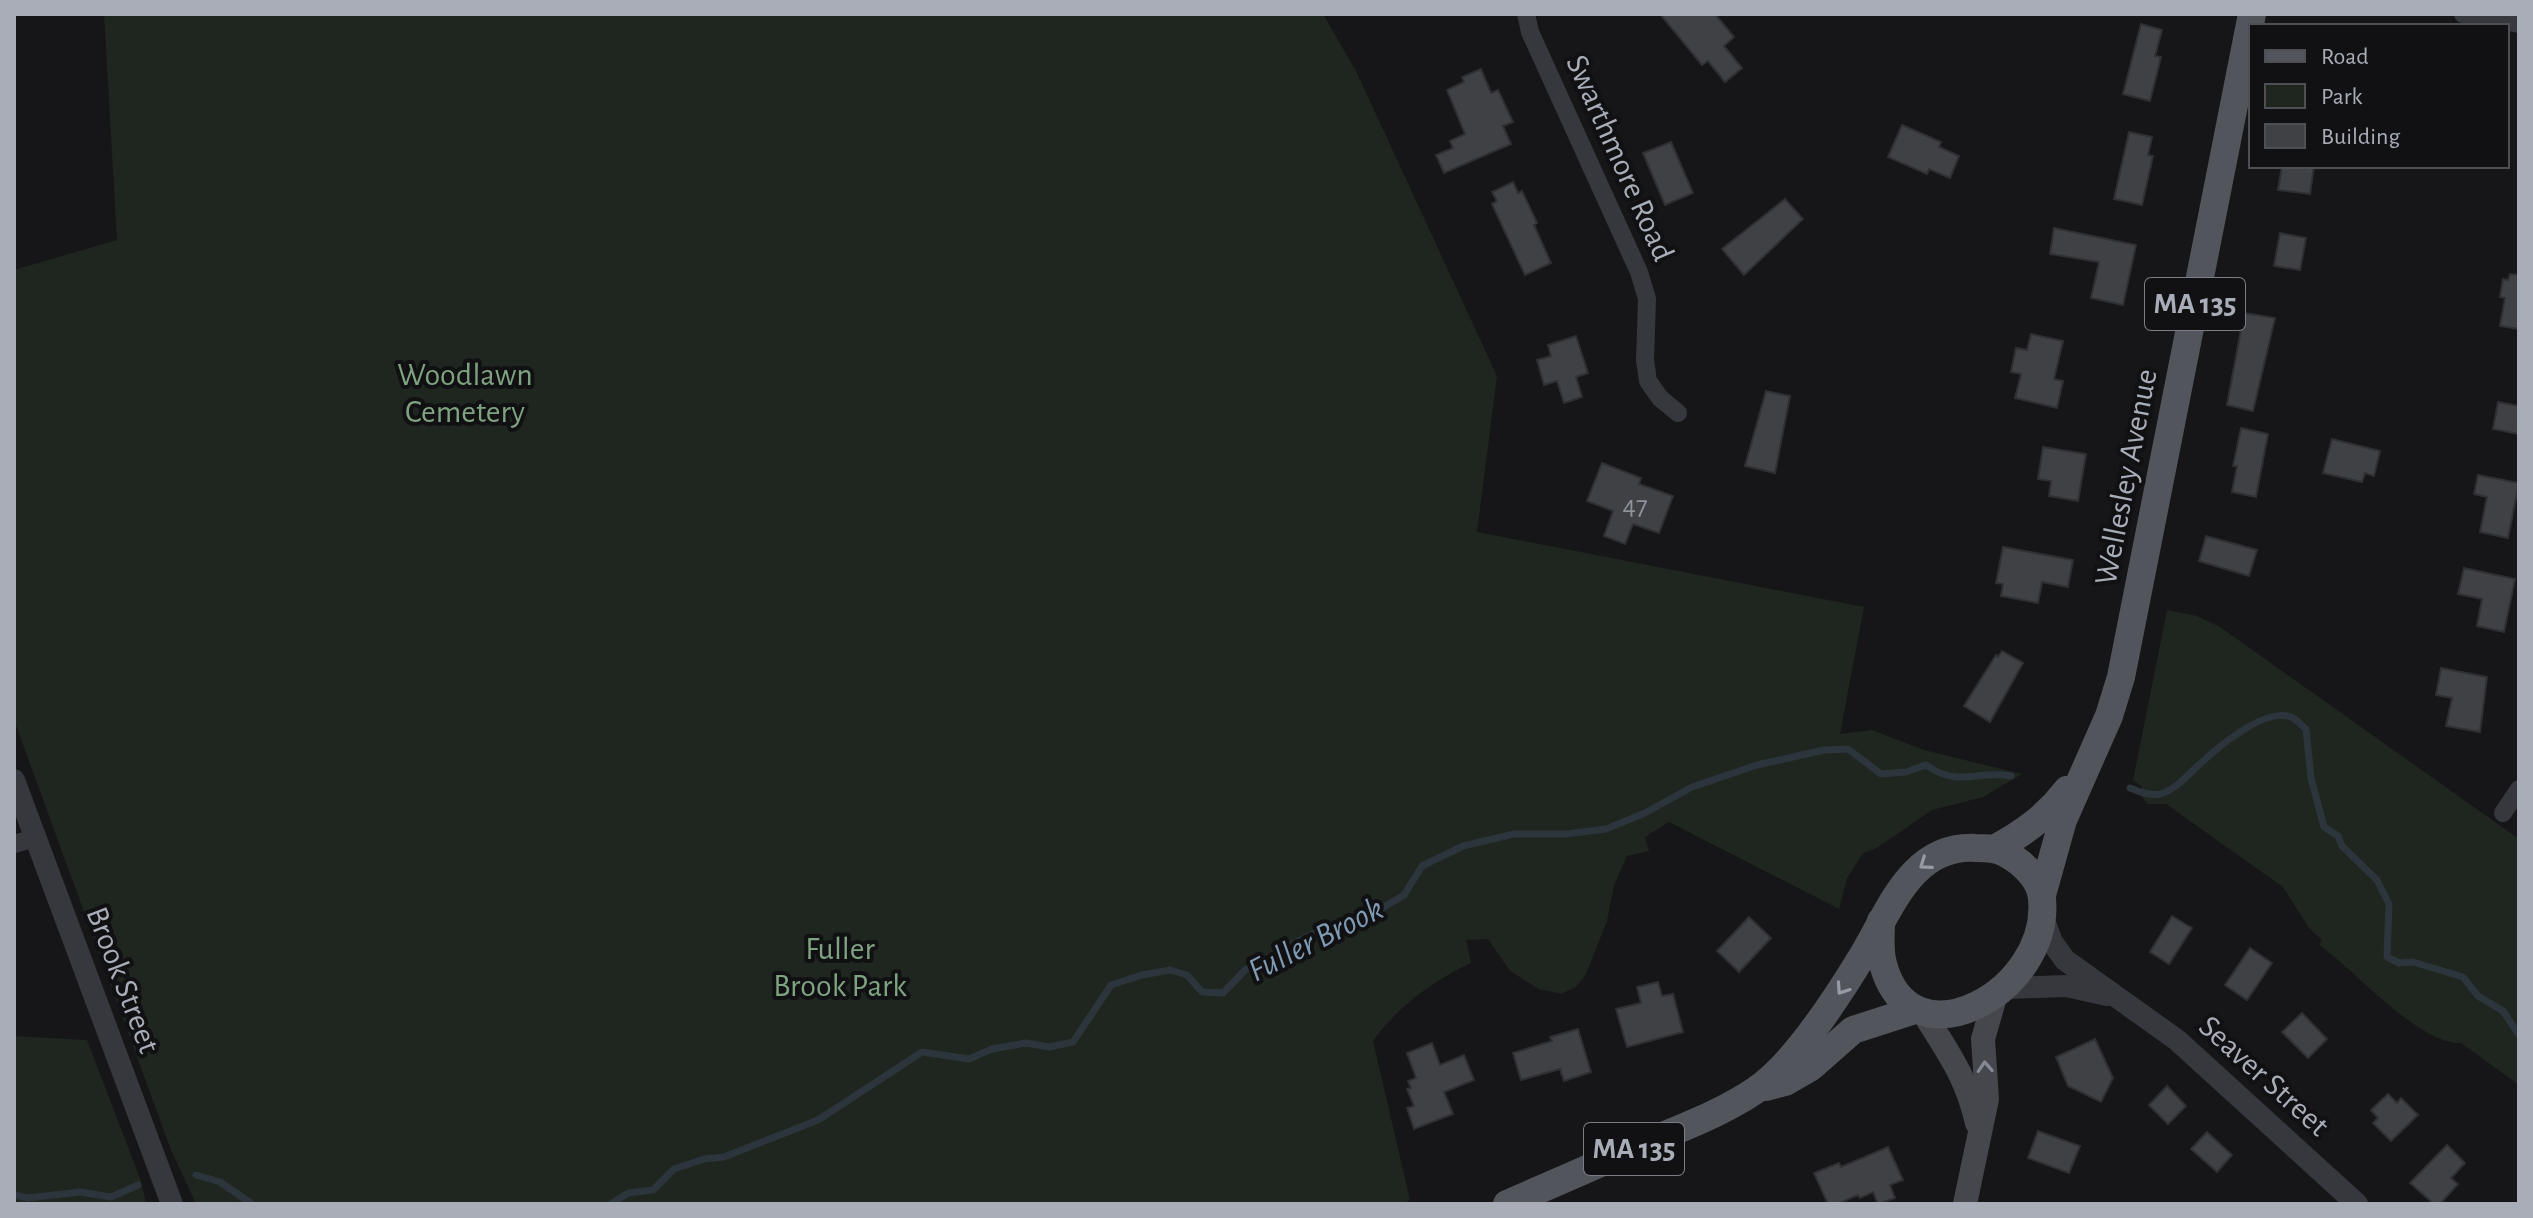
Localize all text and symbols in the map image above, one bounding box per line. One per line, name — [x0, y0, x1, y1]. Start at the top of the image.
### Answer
legend — [2249, 24, 2509, 168]
text: Road — [2321, 45, 2369, 69]
street label: Swarthmore Road — [1560, 50, 1680, 266]
text: Park — [2321, 85, 2362, 109]
text: Building — [2321, 125, 2400, 149]
road number: MA 135 — [2145, 278, 2245, 330]
park label: Woodlawn Cemetery — [397, 359, 533, 428]
street label: Wellesley Avenue — [2089, 366, 2163, 588]
house number: 47 — [1622, 492, 1648, 520]
one-way arrow — [1919, 854, 1934, 869]
water label: Fuller Brook — [1243, 892, 1389, 988]
street label: Brook Street — [81, 902, 165, 1058]
park label: Fuller Brook Park — [773, 933, 907, 1002]
one-way arrow — [1836, 980, 1851, 994]
street label: Seaver Street — [2193, 1010, 2335, 1142]
one-way arrow — [1977, 1060, 1994, 1073]
road number: MA 135 — [1584, 1123, 1684, 1175]

